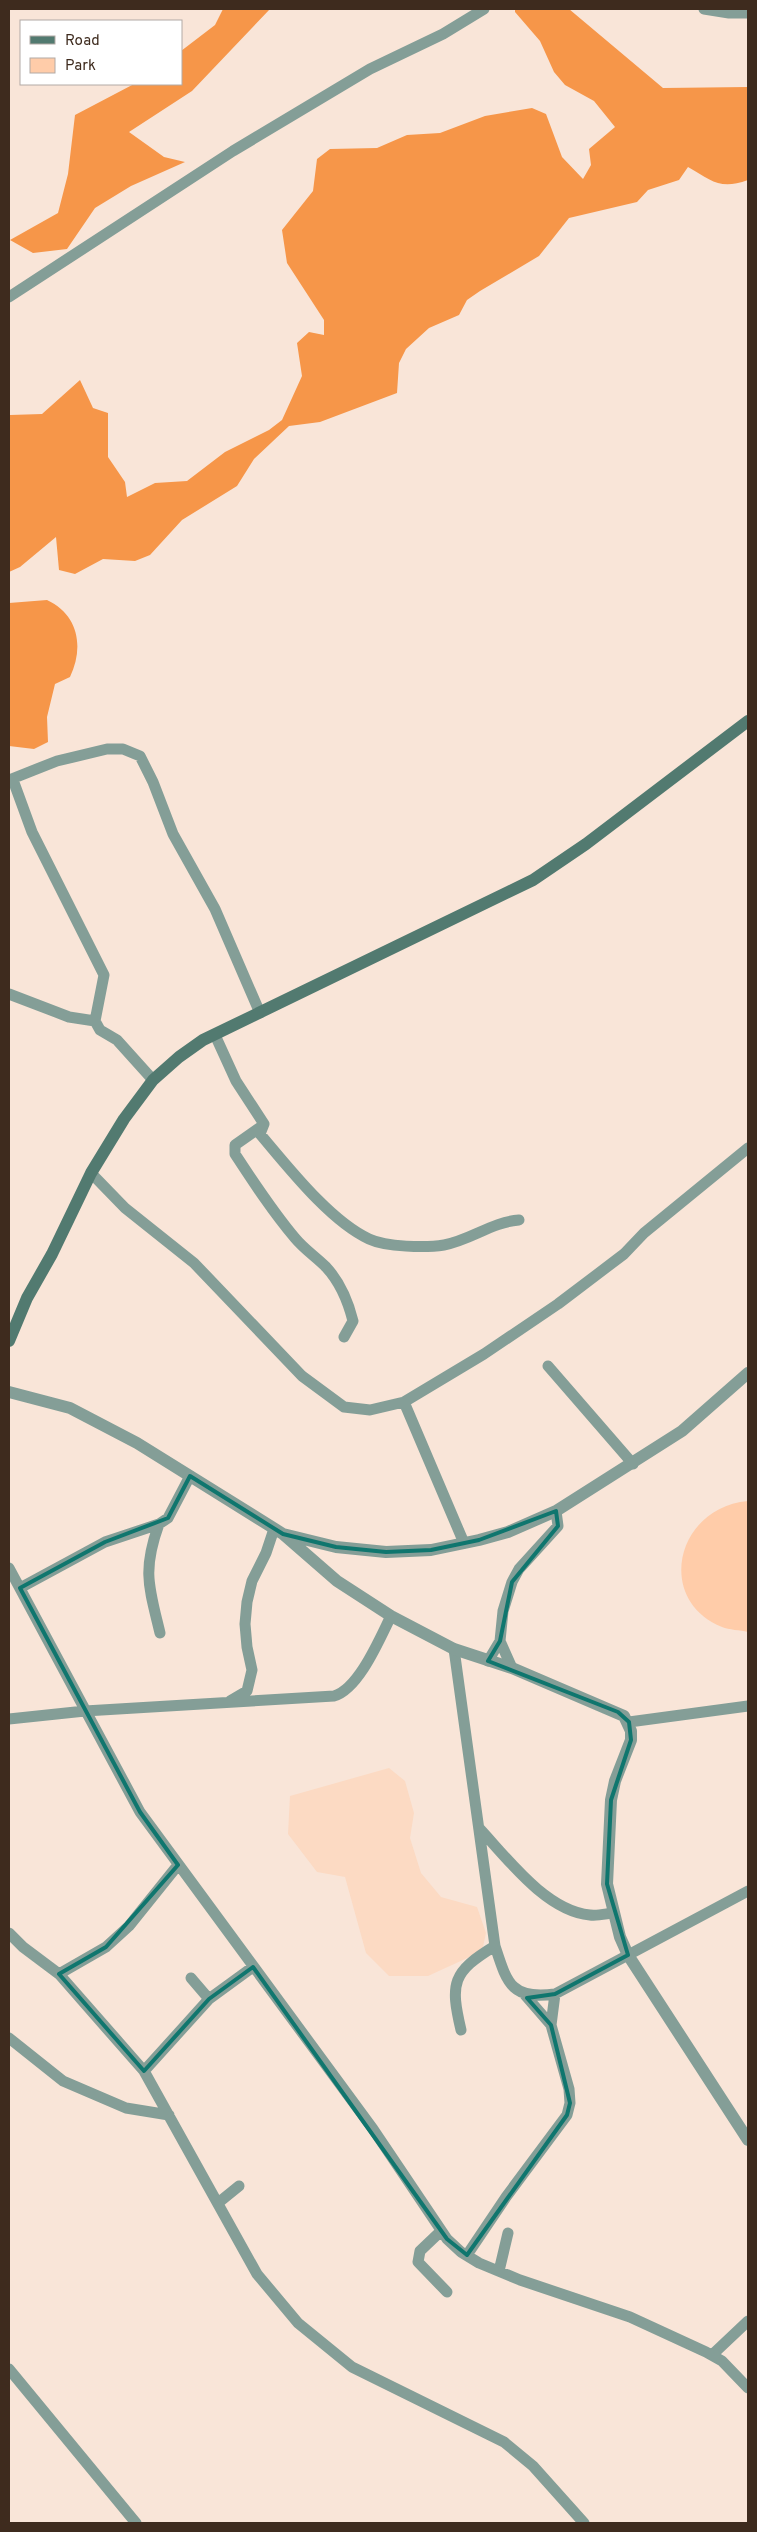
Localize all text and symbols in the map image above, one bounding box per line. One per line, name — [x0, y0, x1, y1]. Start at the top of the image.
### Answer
legend — [20, 20, 182, 85]
text: Road — [65, 32, 100, 51]
text: Park — [65, 57, 96, 76]

